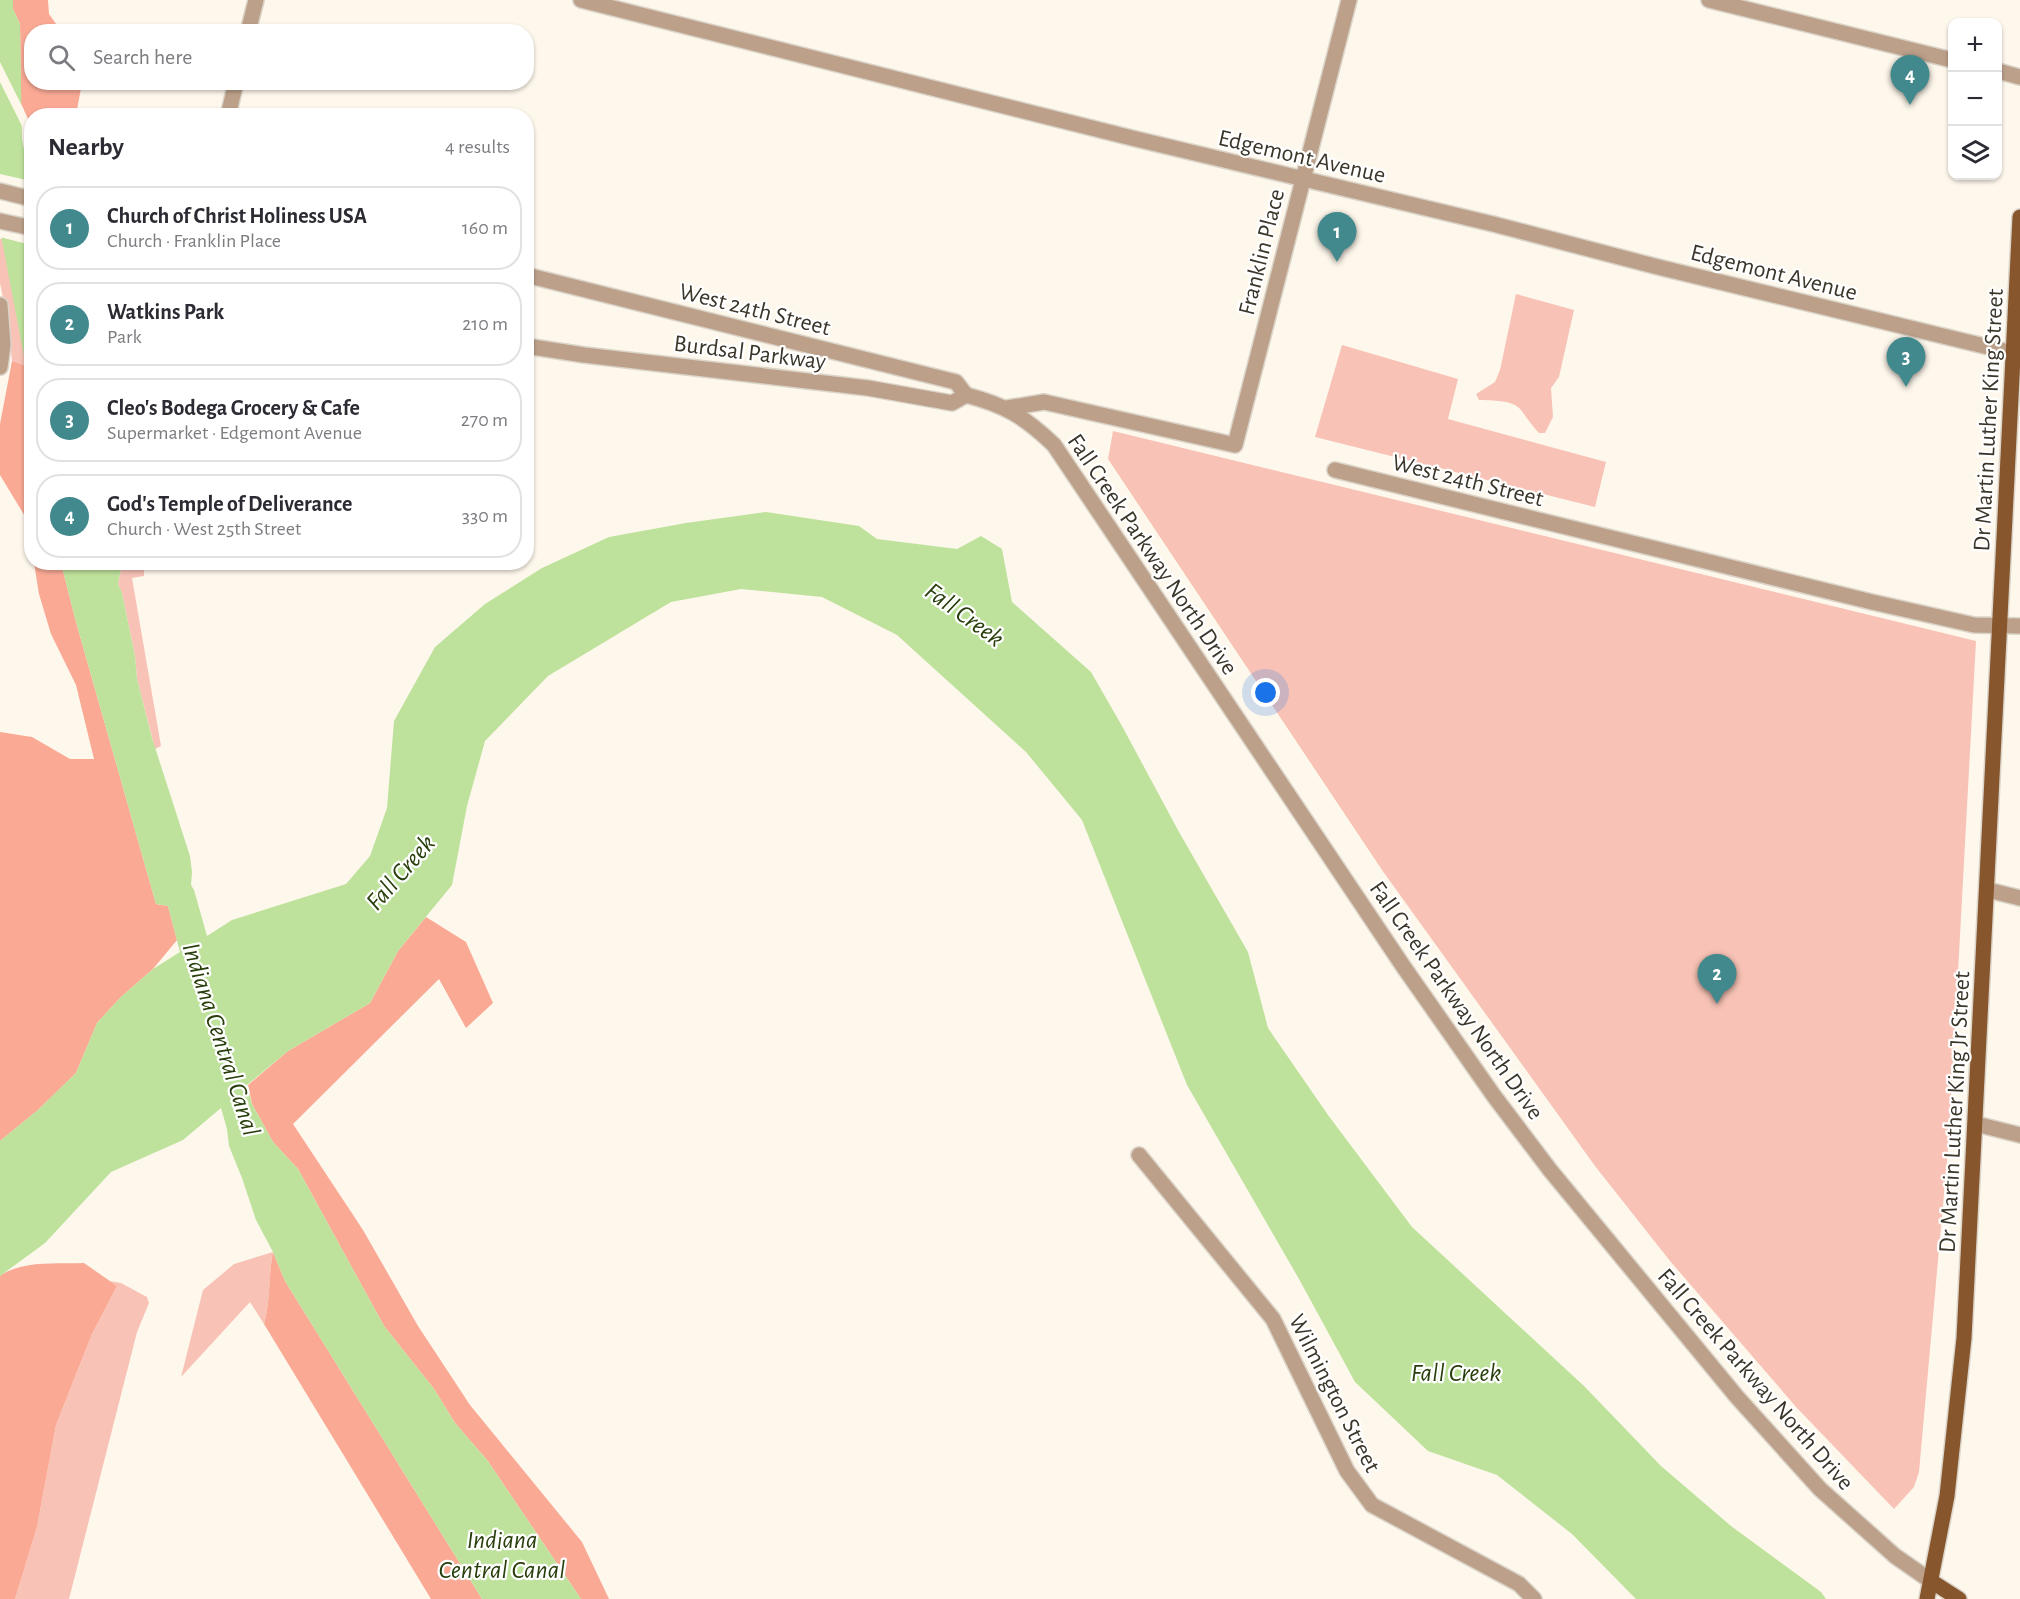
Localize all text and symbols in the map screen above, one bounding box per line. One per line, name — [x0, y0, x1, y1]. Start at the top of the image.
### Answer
map controls — [1948, 18, 2002, 180]
button: + — [1948, 18, 2002, 72]
search box — [24, 24, 534, 90]
icon: search — [45, 41, 78, 74]
text: Search here — [93, 46, 192, 68]
pin: 4 — [1890, 56, 1930, 105]
button: − — [1948, 72, 2002, 126]
street label: Edgemont Avenue — [1216, 126, 1388, 188]
button: layers — [1948, 126, 2002, 180]
text: Nearby — [48, 134, 124, 160]
text: 4 results — [445, 137, 510, 157]
street label: Franklin Place — [1235, 187, 1289, 318]
text: Church of Christ Holiness USA — [107, 205, 367, 227]
pin: 1 — [1318, 212, 1356, 262]
text: 1 — [66, 218, 73, 238]
text: 160 m — [462, 218, 508, 238]
text: Church · Franklin Place — [107, 231, 281, 251]
street label: Edgemont Avenue — [1688, 241, 1860, 305]
street label: West 24th Street — [677, 280, 833, 340]
street label: Dr Martin Luther King Street — [1970, 288, 2008, 552]
text: Watkins Park — [107, 301, 224, 323]
text: 2 — [65, 314, 74, 334]
text: 210 m — [462, 314, 508, 334]
text: Park — [107, 327, 142, 347]
street label: Burdsal Parkway — [672, 332, 827, 374]
pin: 3 — [1886, 338, 1926, 387]
text: Cleo's Bodega Grocery & Cafe — [107, 397, 360, 419]
text: 3 — [65, 410, 74, 430]
text: 270 m — [461, 410, 508, 430]
text: Supermarket · Edgemont Avenue — [107, 423, 362, 443]
street label: Fall Creek Parkway North Drive — [1063, 430, 1242, 679]
street label: West 24th Street — [1390, 451, 1546, 511]
text: God's Temple of Deliverance — [107, 493, 352, 515]
text: 4 — [64, 506, 75, 526]
text: 330 m — [462, 506, 508, 526]
text: Church · West 25th Street — [107, 519, 301, 539]
water label: Fall Creek — [920, 578, 1009, 652]
your location — [1251, 678, 1280, 707]
water label: Fall Creek — [361, 830, 440, 915]
street label: Fall Creek Parkway North Drive — [1365, 877, 1548, 1124]
water label: Indiana Central Canal — [178, 939, 265, 1139]
pin: 2 — [1698, 954, 1736, 1004]
street label: Dr Martin Luther King Jr Street — [1936, 970, 1974, 1253]
street label: Fall Creek Parkway North Drive — [1653, 1264, 1858, 1495]
street label: Wilmington Street — [1284, 1311, 1384, 1477]
water label: Fall Creek — [1411, 1360, 1501, 1386]
water label: Indiana Central Canal — [439, 1527, 565, 1583]

